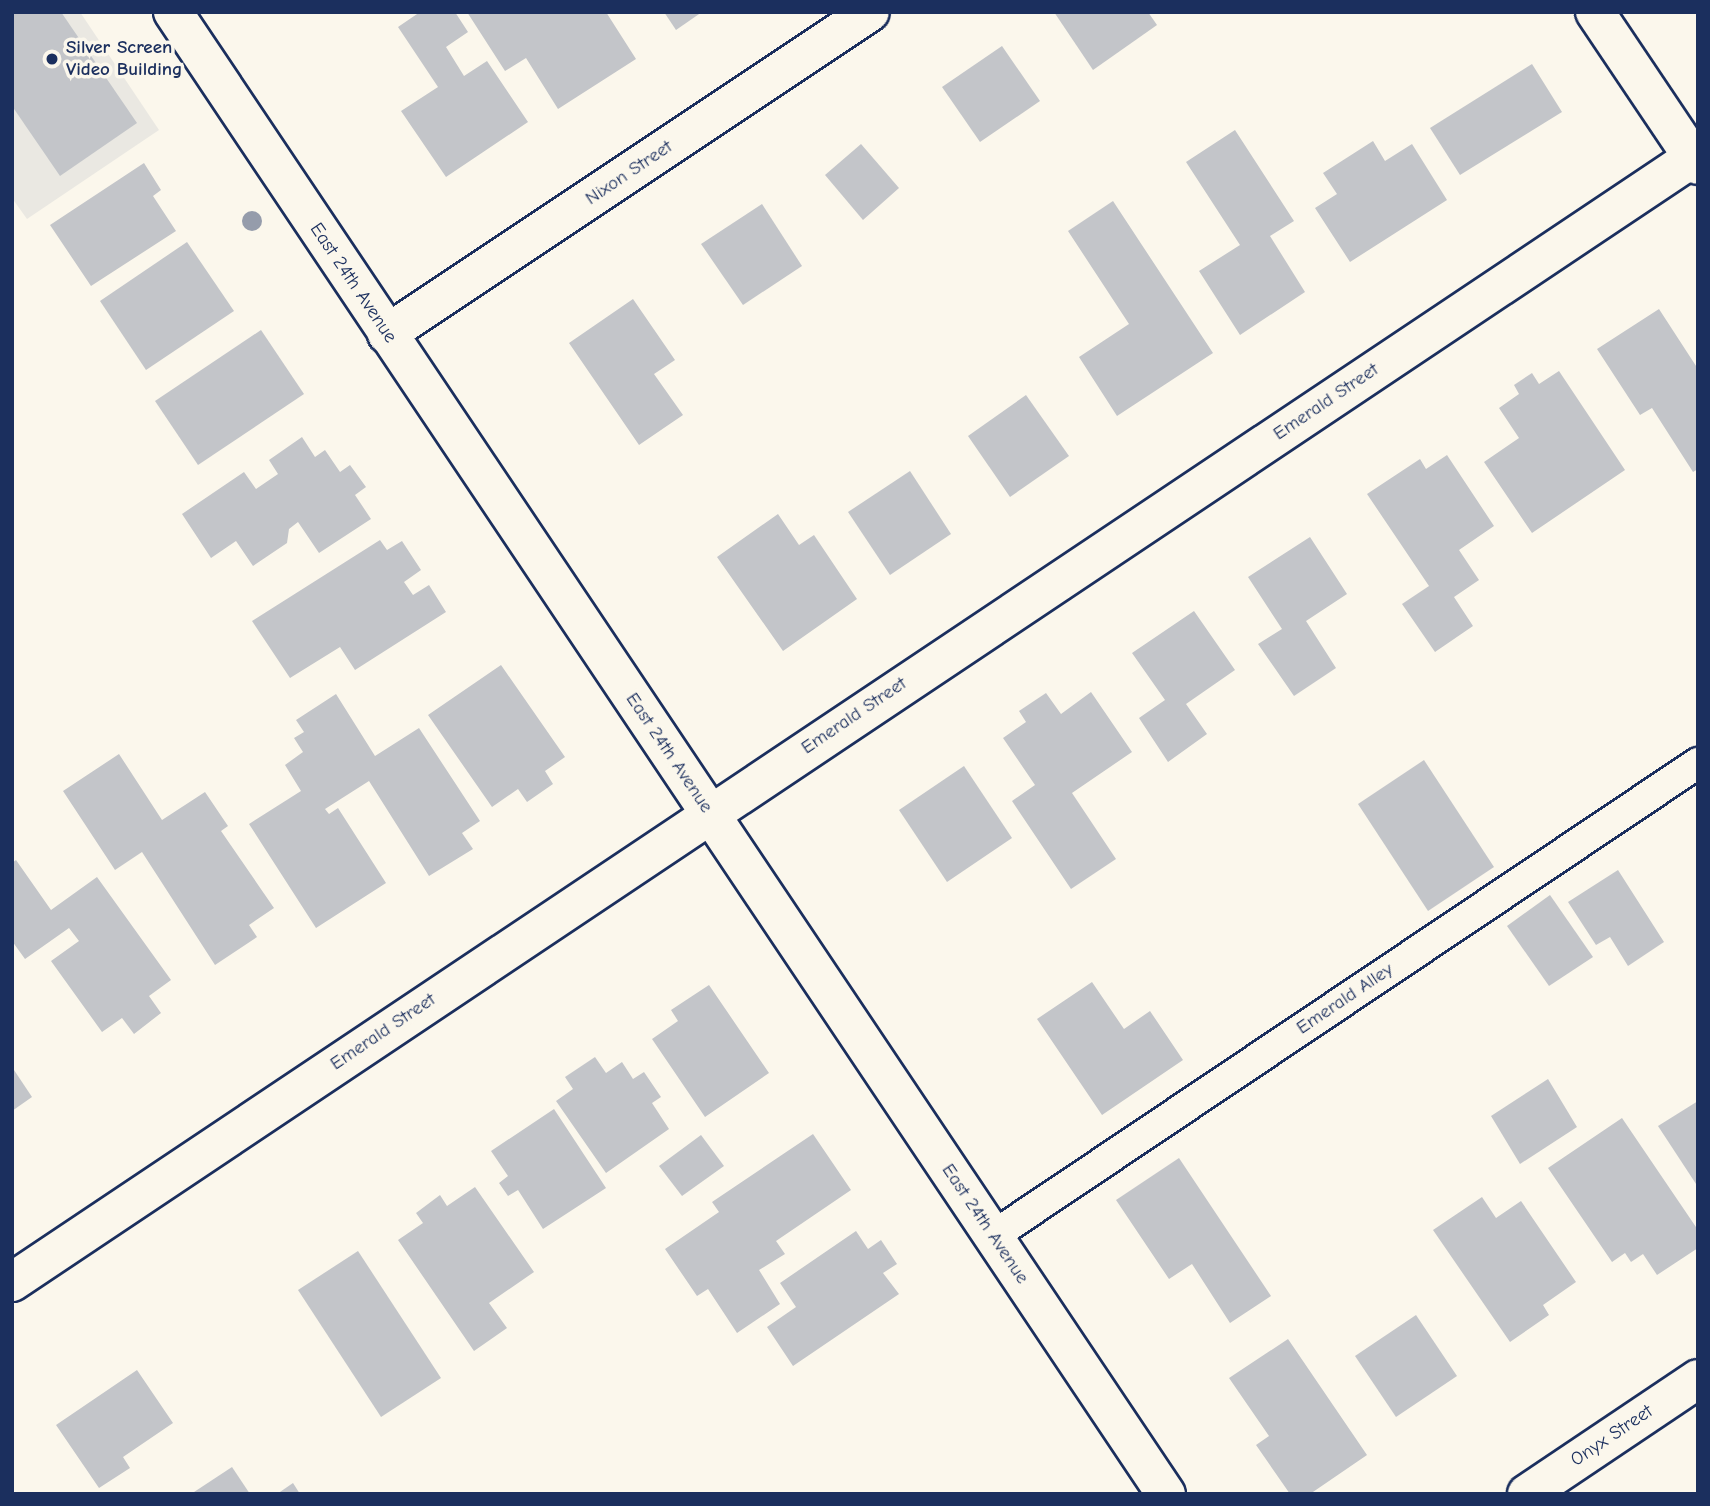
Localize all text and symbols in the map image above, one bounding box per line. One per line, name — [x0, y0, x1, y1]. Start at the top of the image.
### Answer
place label: Silver Screen Video Building — [66, 37, 182, 81]
marker: Silver Screen Video Building — [44, 51, 60, 67]
street label: Nixon Street — [581, 136, 677, 210]
street label: East 24th Avenue — [304, 219, 402, 347]
street label: Emerald Street — [1269, 358, 1383, 446]
street label: Emerald Street — [797, 672, 911, 760]
street label: East 24th Avenue — [620, 689, 718, 817]
street label: Emerald Alley — [1292, 958, 1398, 1040]
street label: Emerald Street — [326, 988, 440, 1076]
street label: East 24th Avenue — [936, 1160, 1034, 1288]
street label: Onyx Street — [1567, 1400, 1657, 1472]

